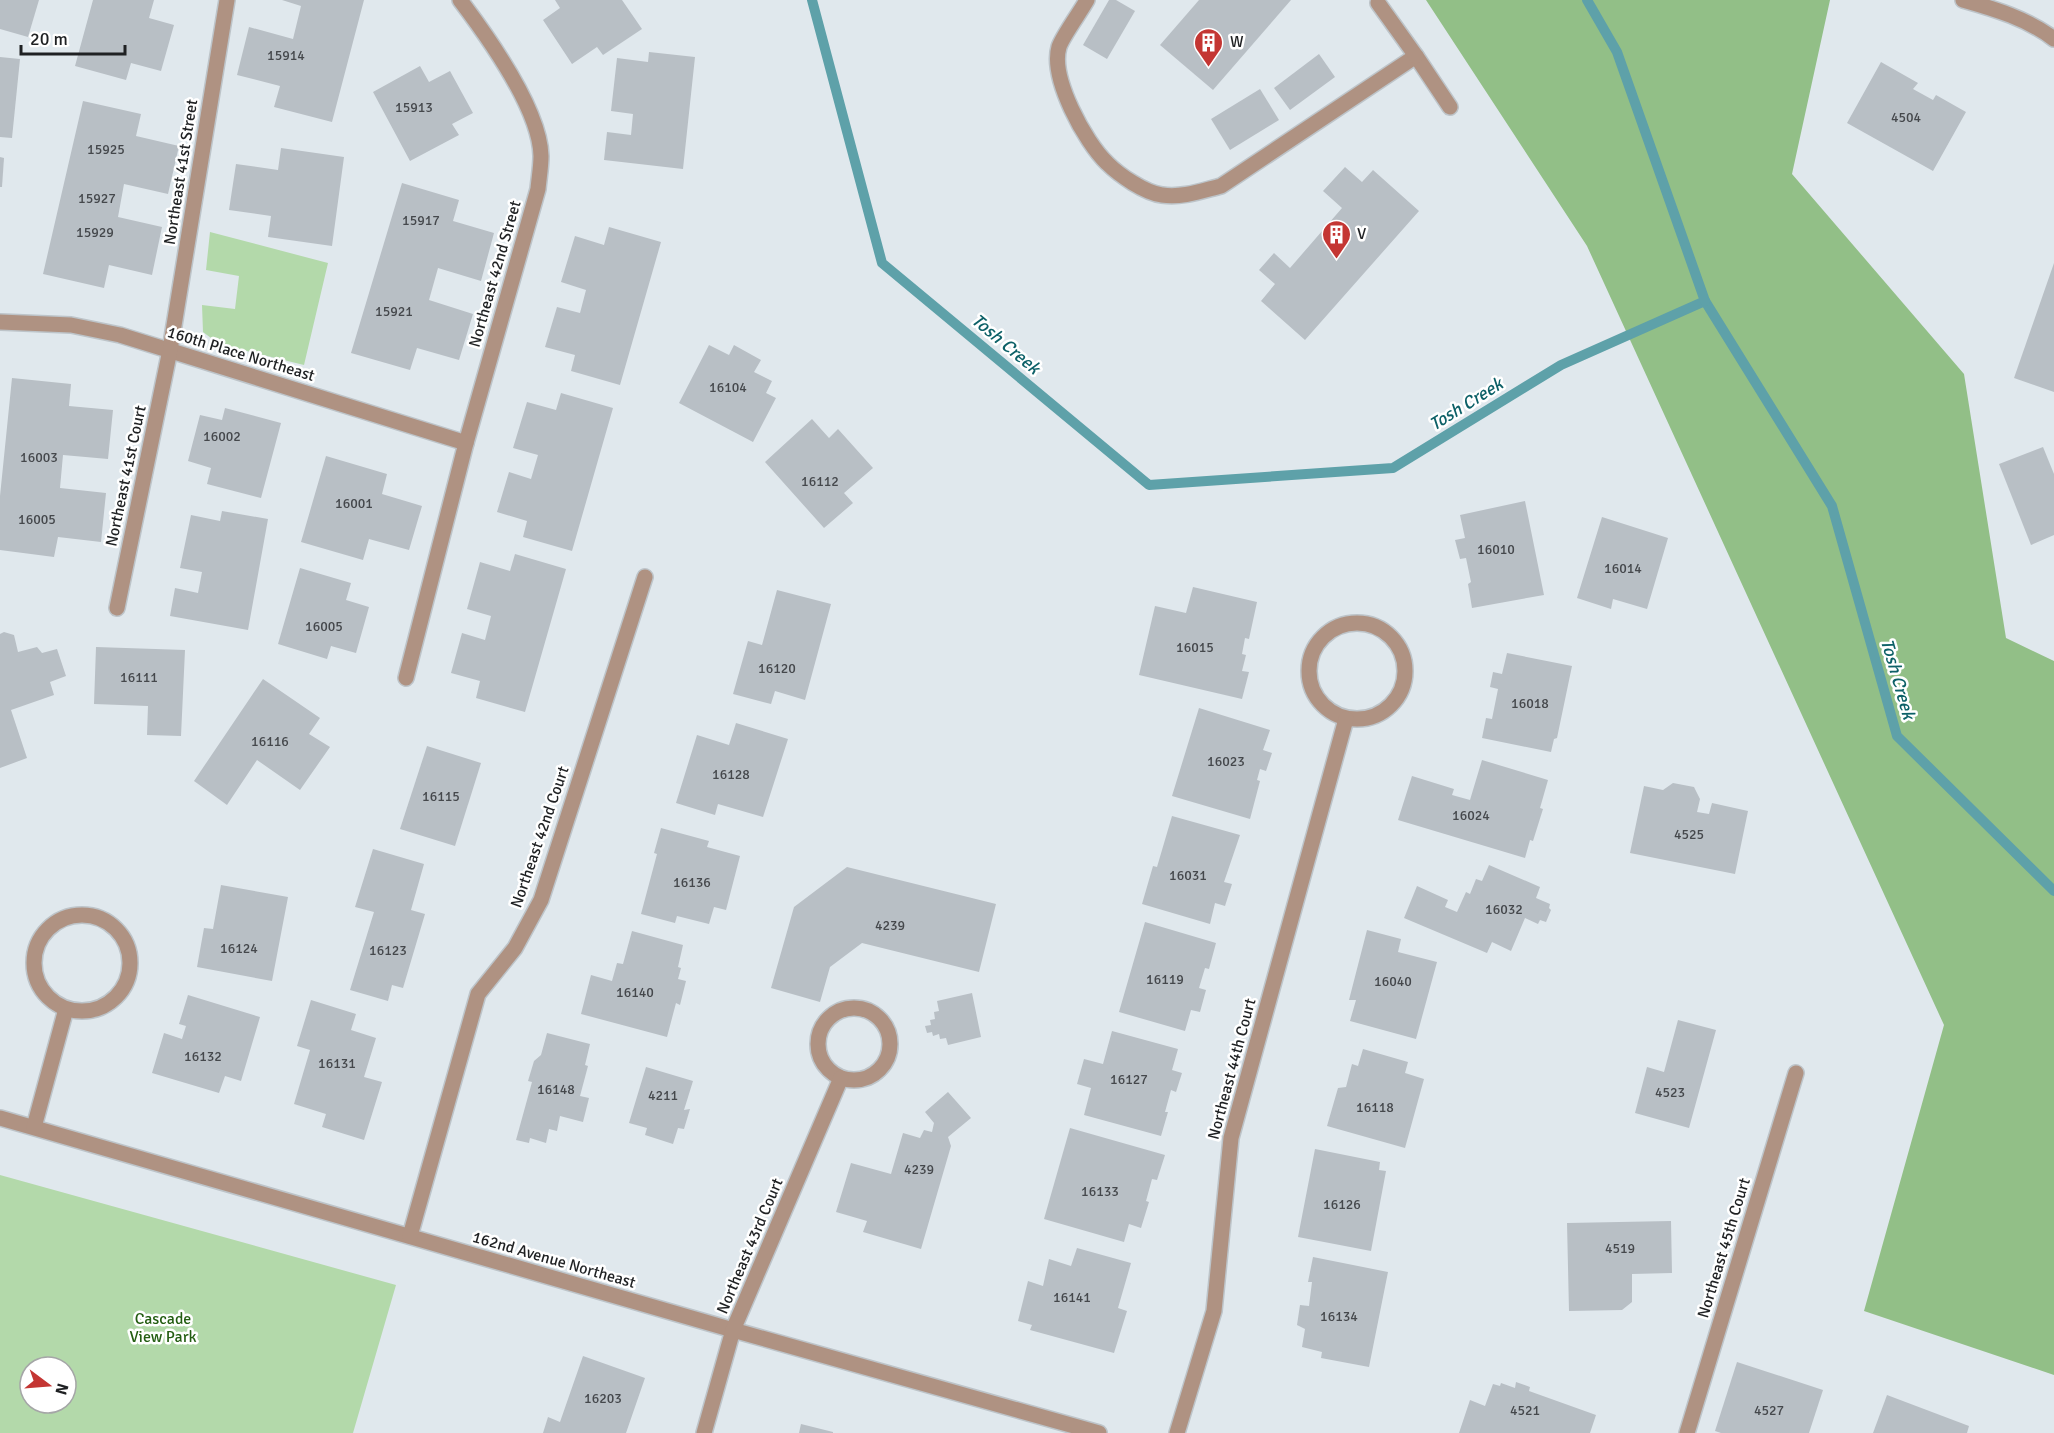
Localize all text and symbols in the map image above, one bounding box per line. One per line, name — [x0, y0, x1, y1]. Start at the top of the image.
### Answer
scale bar — [21, 18, 124, 56]
building icon: W — [1193, 26, 1225, 68]
text: 20 m — [30, 28, 68, 50]
place label: W — [1230, 32, 1244, 52]
house number: 15914 — [267, 47, 305, 64]
street label: Northeast 41st Street — [160, 97, 202, 246]
house number: 15913 — [395, 99, 433, 116]
house number: 4504 — [1891, 109, 1922, 126]
house number: 15925 — [87, 141, 125, 158]
house number: 15927 — [78, 190, 116, 207]
street label: Northeast 42nd Street — [464, 198, 526, 350]
house number: 15917 — [402, 212, 440, 229]
building icon: V — [1320, 218, 1352, 260]
house number: 15929 — [76, 224, 114, 241]
place label: V — [1357, 224, 1366, 244]
house number: 15921 — [375, 303, 413, 320]
water label: Tosh Creek — [967, 309, 1046, 380]
street label: 160th Place Northeast — [165, 322, 317, 386]
water label: Tosh Creek — [1425, 372, 1509, 435]
house number: 16104 — [709, 379, 747, 396]
street label: Northeast 41st Court — [101, 403, 151, 548]
house number: 16002 — [203, 428, 241, 445]
house number: 16003 — [20, 449, 58, 466]
house number: 16112 — [801, 473, 839, 490]
house number: 16001 — [335, 495, 373, 512]
house number: 16005 — [18, 511, 56, 528]
house number: 16010 — [1477, 541, 1515, 558]
house number: 16014 — [1604, 560, 1642, 577]
house number: 16005 — [305, 618, 343, 635]
water label: Tosh Creek — [1876, 636, 1920, 724]
house number: 16015 — [1176, 639, 1214, 656]
house number: 16120 — [758, 660, 796, 677]
house number: 16111 — [120, 669, 158, 686]
house number: 16018 — [1511, 695, 1549, 712]
house number: 16116 — [251, 733, 289, 750]
house number: 16023 — [1207, 753, 1245, 770]
street label: Northeast 42nd Court — [506, 763, 574, 910]
house number: 16128 — [712, 766, 750, 783]
house number: 16115 — [422, 788, 460, 805]
house number: 16024 — [1452, 807, 1490, 824]
house number: 4525 — [1674, 826, 1704, 843]
house number: 16031 — [1169, 867, 1207, 884]
house number: 16136 — [673, 874, 711, 891]
house number: 16032 — [1485, 901, 1523, 918]
house number: 4239 — [875, 917, 905, 934]
house number: 16124 — [220, 940, 258, 957]
house number: 16123 — [369, 942, 407, 959]
house number: 16119 — [1146, 971, 1184, 988]
house number: 16040 — [1374, 973, 1412, 990]
house number: 16140 — [616, 984, 654, 1001]
street label: Northeast 44th Court — [1204, 996, 1261, 1142]
house number: 16132 — [184, 1048, 222, 1065]
house number: 16131 — [318, 1055, 356, 1072]
house number: 16127 — [1110, 1071, 1148, 1088]
house number: 16148 — [537, 1081, 575, 1098]
house number: 4523 — [1655, 1084, 1685, 1101]
house number: 4211 — [648, 1087, 678, 1104]
house number: 16118 — [1356, 1099, 1394, 1116]
house number: 4239 — [904, 1161, 934, 1178]
street label: Northeast 43rd Court — [712, 1175, 788, 1317]
street label: Northeast 45th Court — [1693, 1175, 1755, 1321]
house number: 16133 — [1081, 1183, 1119, 1200]
house number: 16126 — [1323, 1196, 1361, 1213]
street label: 162nd Avenue Northeast — [470, 1227, 638, 1293]
house number: 4519 — [1605, 1240, 1635, 1257]
house number: 16141 — [1053, 1289, 1091, 1306]
house number: 16134 — [1320, 1308, 1358, 1325]
park label: Cascade View Park — [129, 1309, 197, 1347]
north arrow — [18, 1355, 78, 1415]
text: N — [50, 1381, 73, 1397]
house number: 16203 — [584, 1390, 622, 1407]
house number: 4521 — [1510, 1402, 1540, 1419]
house number: 4527 — [1754, 1402, 1784, 1419]

